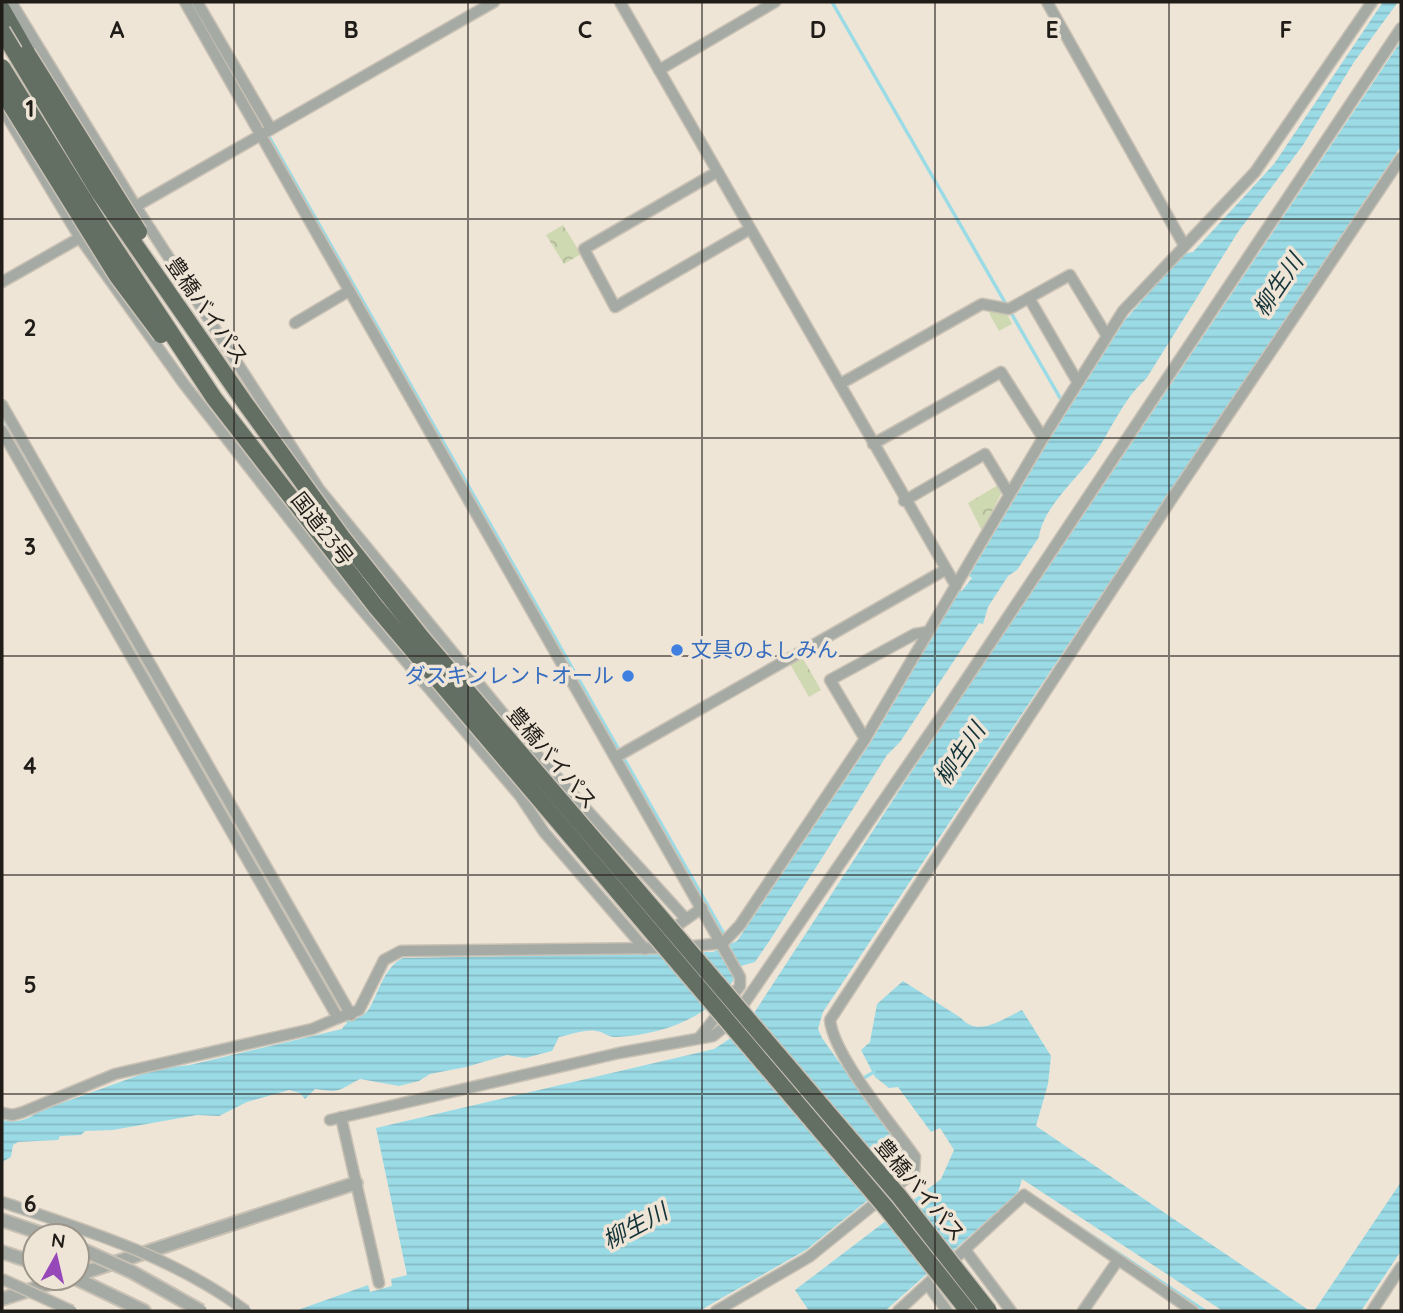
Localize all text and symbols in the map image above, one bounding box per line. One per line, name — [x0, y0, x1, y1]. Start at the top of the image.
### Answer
text: A — [110, 15, 125, 44]
text: B — [343, 15, 359, 44]
text: C — [578, 15, 592, 44]
text: D — [810, 15, 826, 44]
text: E — [1045, 15, 1059, 44]
text: F — [1280, 15, 1292, 44]
text: 1 — [26, 94, 34, 123]
water label: 柳生川 — [1246, 246, 1311, 321]
street label: 豊橋バイパス — [161, 252, 254, 369]
text: 2 — [23, 313, 37, 342]
street label: 国道23号 — [286, 487, 359, 570]
text: 3 — [24, 532, 36, 561]
place label: 文具のよしみん — [691, 636, 838, 662]
marker: 文具のよしみん — [669, 642, 685, 658]
place label: ダスキンレントオール — [405, 662, 614, 688]
marker: ダスキンレントオール — [620, 668, 636, 684]
street label: 豊橋バイパス — [502, 701, 603, 814]
water label: 柳生川 — [928, 715, 993, 790]
text: 4 — [23, 751, 37, 780]
text: 5 — [23, 970, 37, 999]
street label: 豊橋バイパス — [870, 1133, 971, 1246]
text: 6 — [24, 1189, 36, 1218]
water label: 柳生川 — [597, 1195, 675, 1255]
north arrow — [21, 1222, 91, 1292]
text: N — [50, 1227, 67, 1253]

